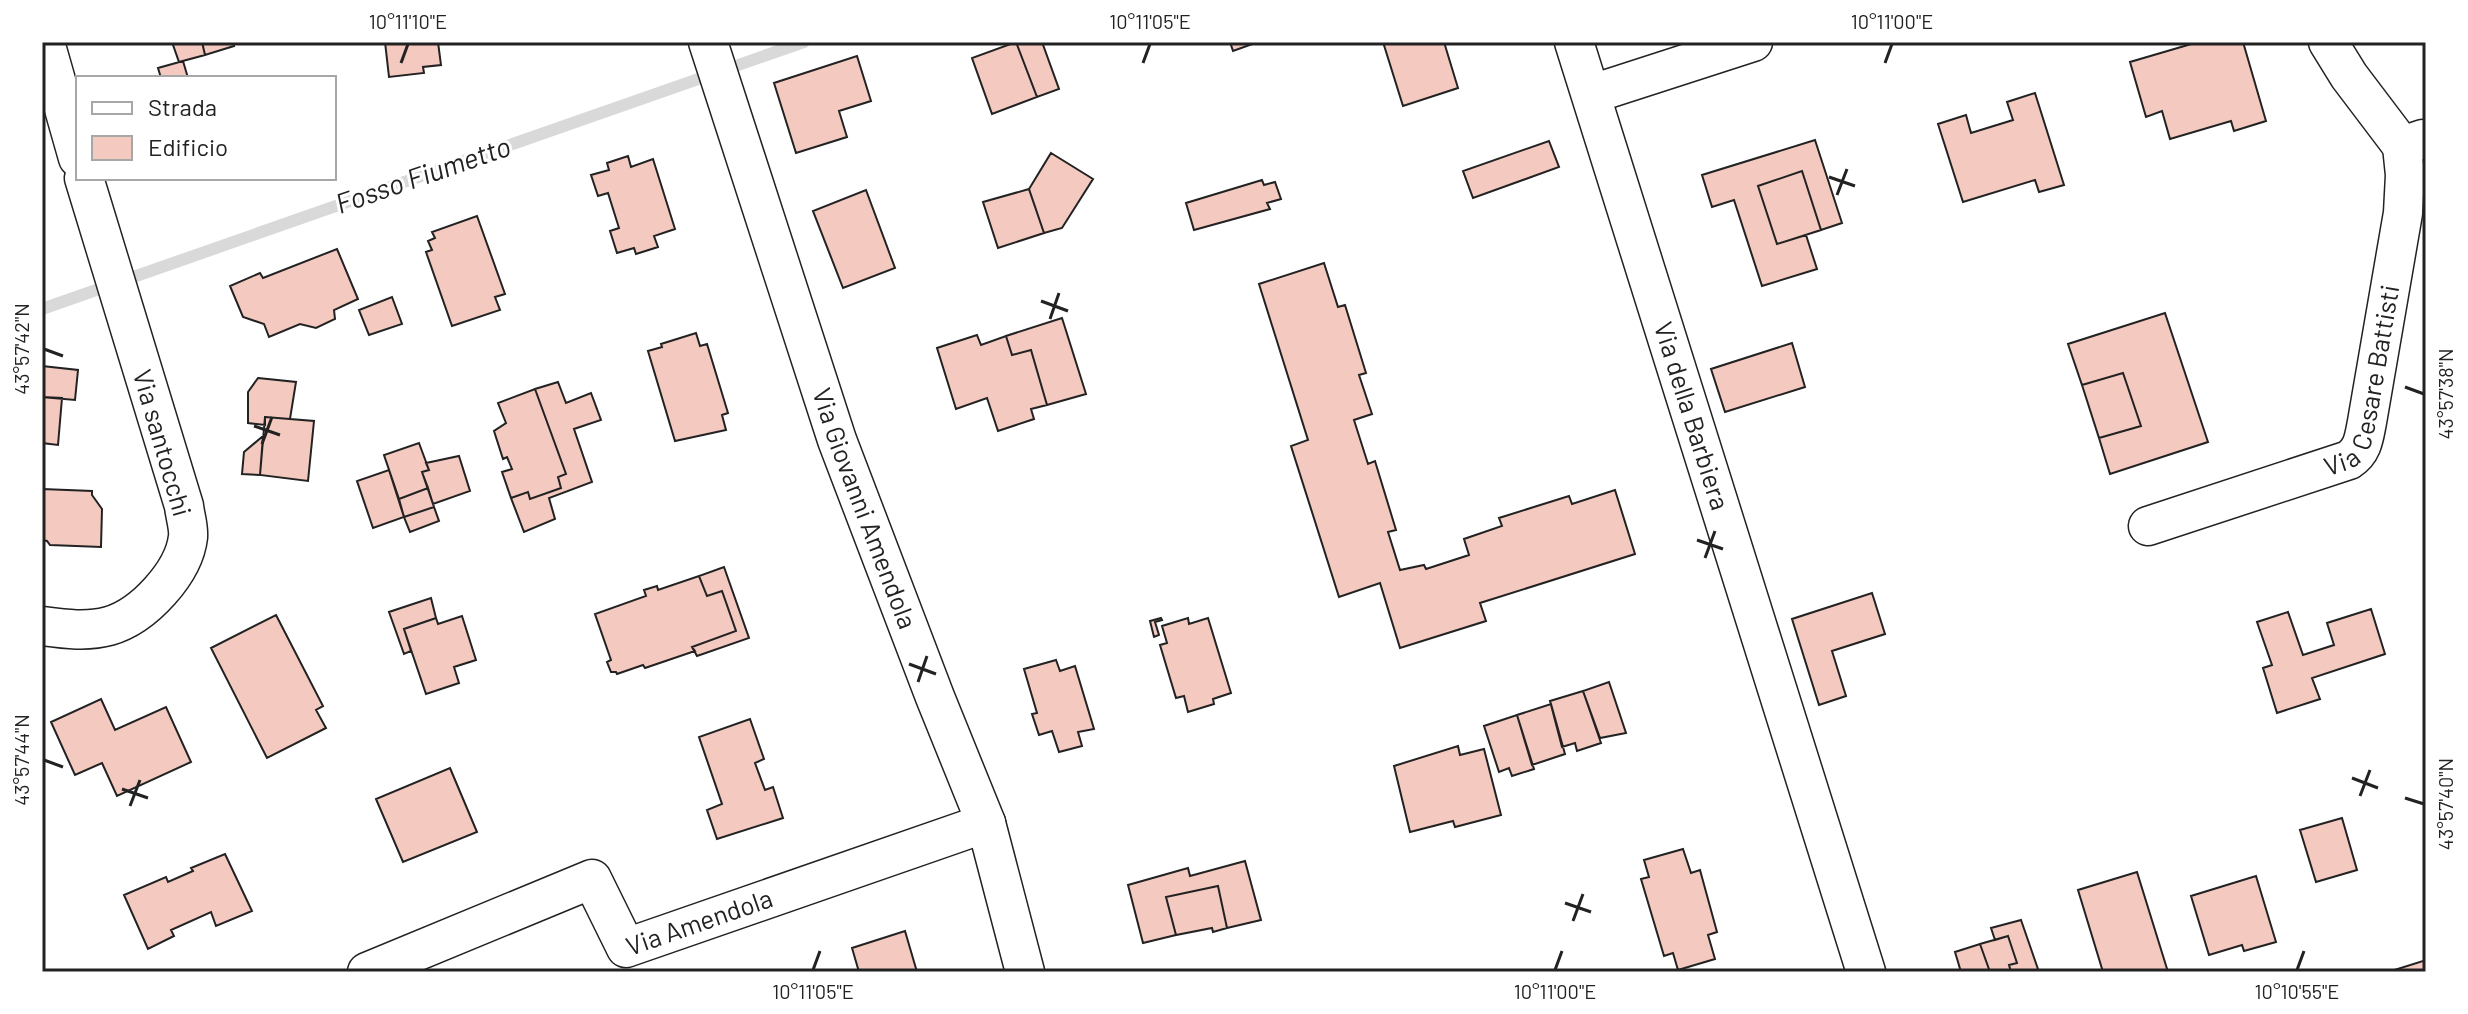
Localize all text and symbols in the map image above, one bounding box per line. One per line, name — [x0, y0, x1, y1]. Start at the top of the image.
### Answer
text: 10°11'10"E — [369, 9, 447, 33]
text: 10°11'05"E — [1109, 9, 1191, 33]
text: 10°11'00"E — [1851, 9, 1933, 33]
legend — [76, 76, 336, 180]
text: Strada — [148, 92, 217, 121]
water label: Fosso Fiumetto — [331, 128, 515, 220]
text: Edificio — [148, 132, 228, 161]
street label: Via Cesare Battisti — [2320, 282, 2404, 481]
text: 43°57'42"N — [9, 303, 33, 395]
street label: Via della Barbiera — [1649, 318, 1737, 513]
text: 43°57'38"N — [2433, 349, 2457, 439]
street label: Via santocchi — [128, 366, 199, 519]
street label: Via Giovanni Amendola — [807, 384, 924, 633]
text: 43°57'44"N — [9, 714, 33, 806]
text: 43°57'40"N — [2433, 758, 2457, 850]
street label: Via Amendola — [621, 881, 776, 961]
text: 10°11'05"E — [772, 979, 854, 1003]
text: 10°11'00"E — [1514, 979, 1596, 1003]
text: 10°10'55"E — [2255, 979, 2339, 1003]

